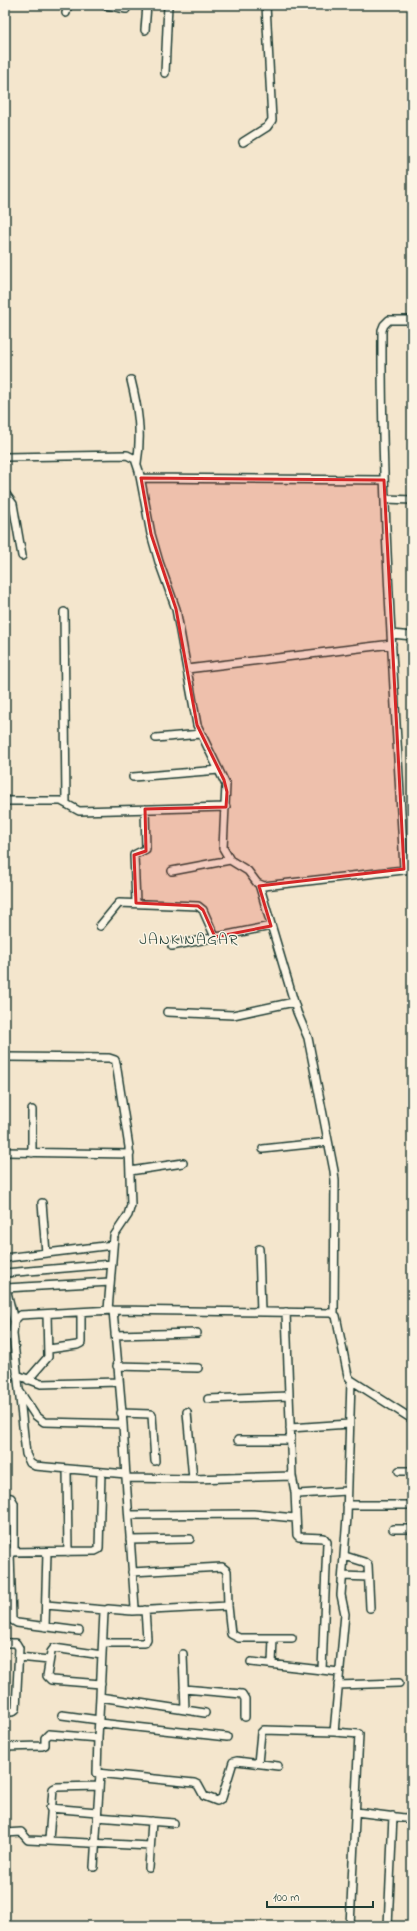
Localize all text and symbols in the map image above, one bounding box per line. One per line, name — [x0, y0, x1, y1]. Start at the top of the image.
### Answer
district label: JANKINAGAR — [139, 928, 239, 952]
scale bar — [267, 1883, 373, 1909]
text: 100 m — [273, 1889, 300, 1907]

